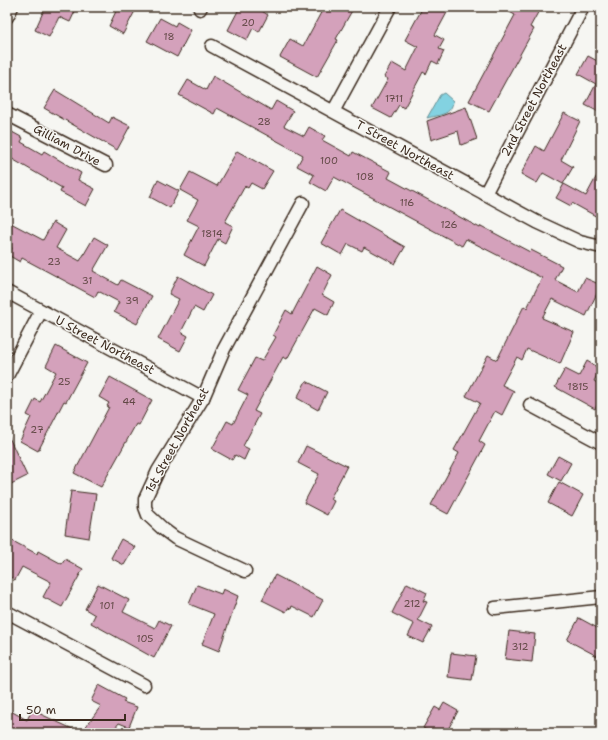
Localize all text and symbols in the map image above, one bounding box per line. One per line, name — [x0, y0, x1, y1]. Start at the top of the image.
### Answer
house number: 20 — [241, 16, 255, 29]
house number: 18 — [163, 30, 175, 43]
street label: 2nd Street Northeast — [498, 41, 570, 159]
house number: 1711 — [385, 92, 403, 105]
house number: 28 — [257, 115, 271, 128]
street label: T Street Northeast — [353, 116, 457, 184]
street label: Gilliam Drive — [31, 121, 104, 170]
house number: 100 — [320, 154, 338, 167]
house number: 108 — [356, 170, 374, 183]
house number: 116 — [400, 196, 414, 209]
house number: 126 — [440, 218, 458, 231]
house number: 1814 — [201, 227, 223, 240]
house number: 23 — [47, 255, 61, 268]
house number: 31 — [82, 274, 92, 287]
house number: 39 — [125, 294, 139, 307]
street label: U Street Northeast — [53, 312, 157, 378]
house number: 25 — [58, 375, 70, 388]
house number: 1815 — [568, 380, 588, 393]
street label: 1st Street Northeast — [141, 385, 213, 495]
house number: 44 — [122, 395, 136, 408]
house number: 27 — [30, 423, 44, 436]
house number: 212 — [403, 597, 421, 610]
house number: 101 — [100, 599, 114, 612]
house number: 105 — [137, 632, 153, 645]
house number: 312 — [511, 640, 529, 653]
scale bar — [20, 696, 125, 722]
text: 50 m — [26, 702, 56, 718]

